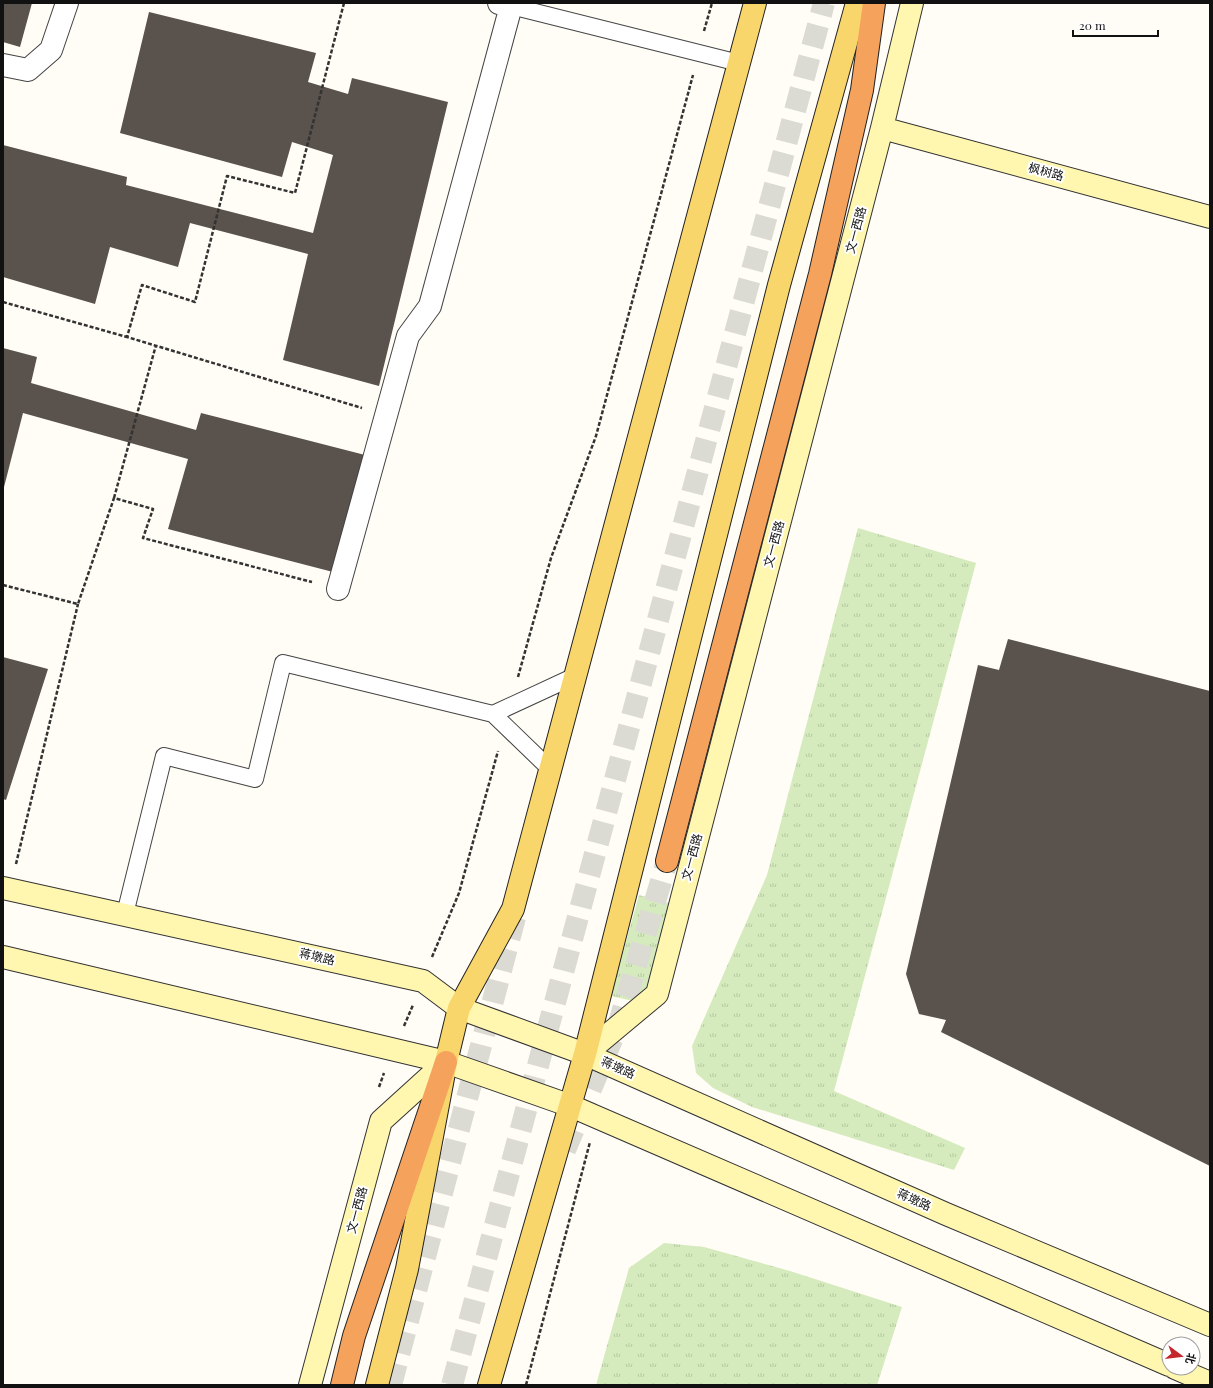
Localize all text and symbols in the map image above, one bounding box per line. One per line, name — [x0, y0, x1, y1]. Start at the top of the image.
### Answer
scale bar — [1073, 12, 1158, 38]
text: 20 m — [1079, 17, 1106, 33]
street label: 枫树路 — [1027, 159, 1066, 183]
street label: 文一西路 — [841, 204, 869, 255]
street label: 文一西路 — [759, 518, 787, 569]
street label: 文一西路 — [677, 831, 705, 882]
street label: 蒋墩路 — [298, 944, 337, 968]
street label: 蒋墩路 — [599, 1052, 638, 1082]
street label: 文一西路 — [342, 1184, 370, 1235]
street label: 蒋墩路 — [895, 1184, 934, 1214]
north arrow — [1161, 1336, 1201, 1376]
text: 北 — [1182, 1351, 1200, 1366]

